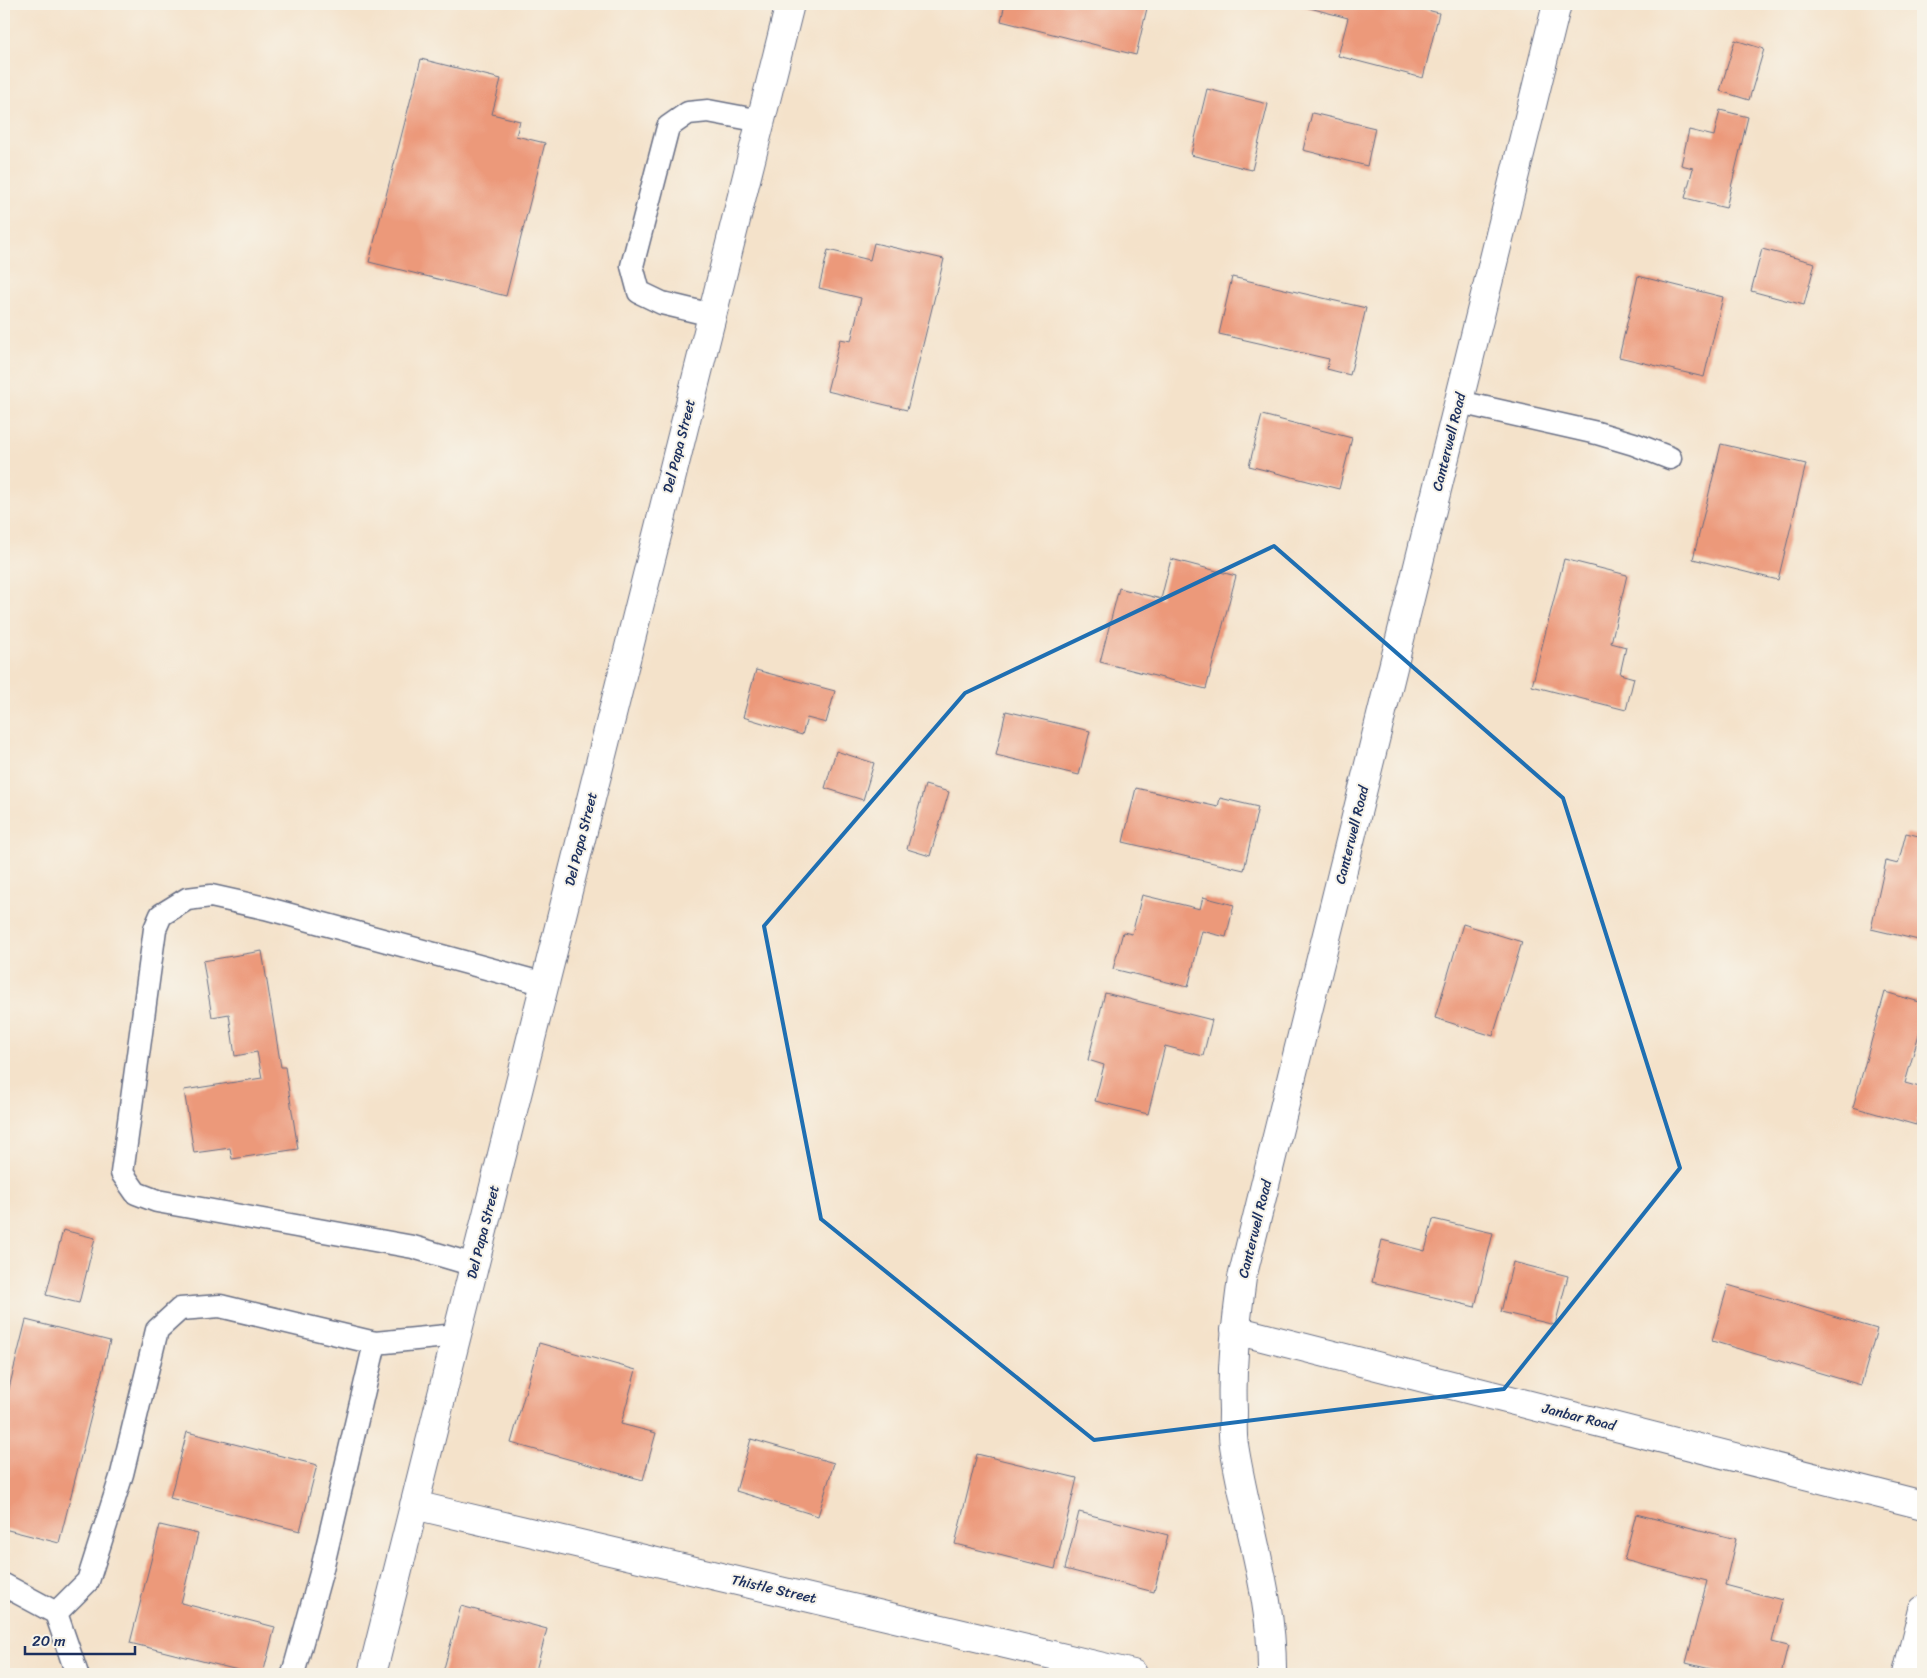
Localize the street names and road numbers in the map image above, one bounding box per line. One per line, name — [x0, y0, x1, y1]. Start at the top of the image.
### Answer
street label: Canterwell Road — [1425, 389, 1474, 494]
street label: Del Papa Street — [655, 396, 703, 496]
street label: Canterwell Road — [1328, 782, 1377, 887]
street label: Del Papa Street — [557, 789, 605, 889]
street label: Canterwell Road — [1231, 1176, 1280, 1281]
street label: Del Papa Street — [459, 1182, 507, 1282]
street label: Janbar Road — [1539, 1396, 1620, 1439]
street label: Thistle Street — [729, 1567, 819, 1611]

